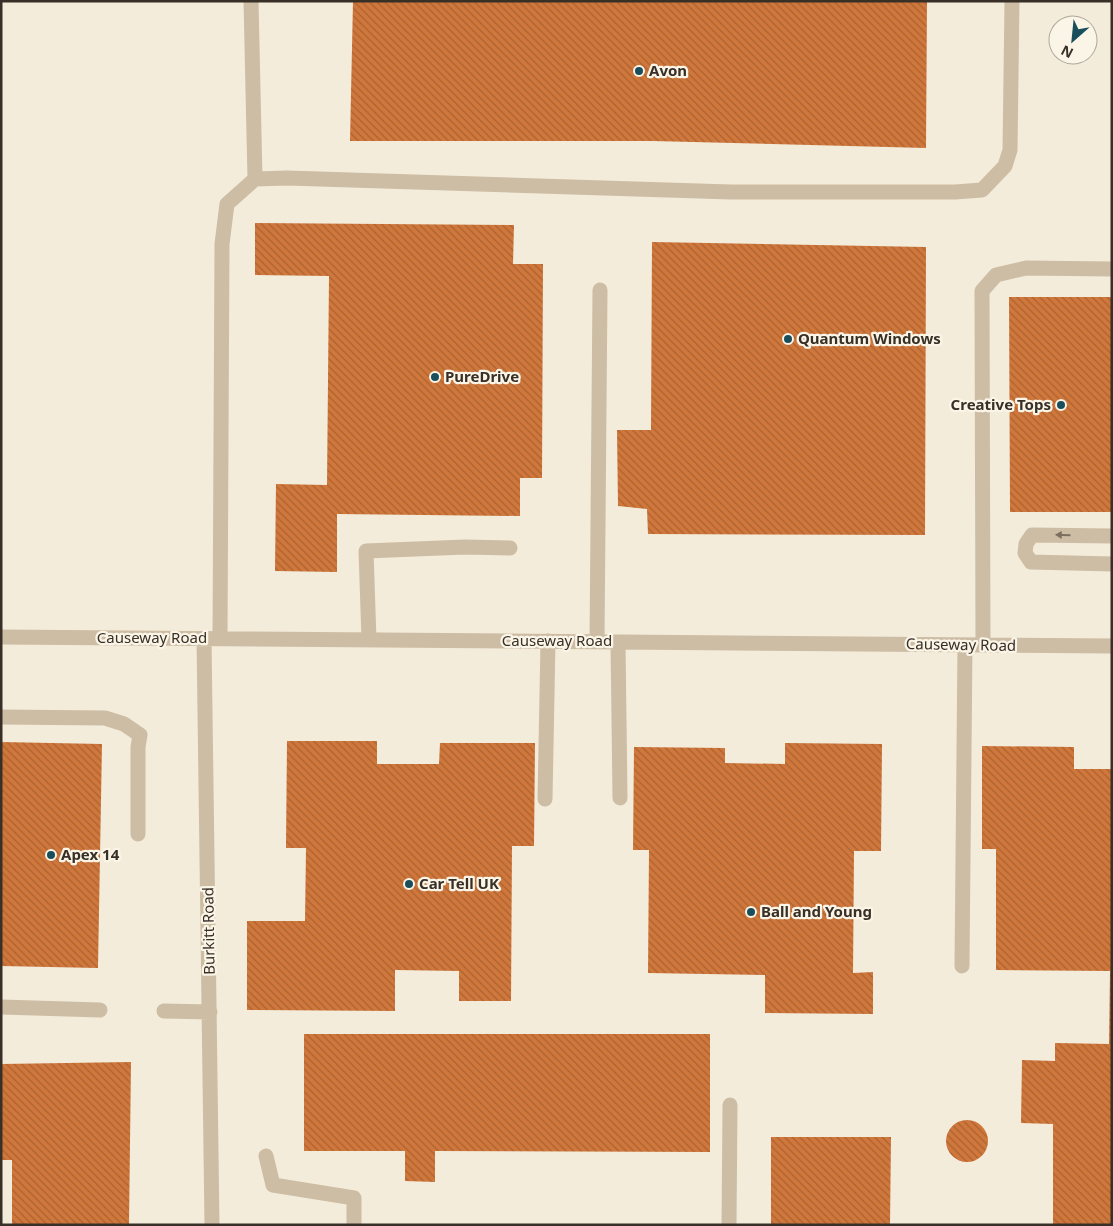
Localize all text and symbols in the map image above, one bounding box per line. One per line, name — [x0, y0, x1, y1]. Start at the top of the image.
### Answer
north arrow — [1048, 15, 1098, 65]
text: N — [1057, 41, 1076, 63]
place label: Avon — [649, 60, 687, 80]
marker: Avon — [633, 65, 645, 77]
place label: Quantum Windows — [798, 328, 941, 348]
marker: Quantum Windows — [782, 333, 794, 345]
place label: PureDrive — [445, 366, 519, 386]
marker: PureDrive — [429, 371, 441, 383]
place label: Creative Tops — [951, 394, 1051, 414]
marker: Creative Tops — [1055, 399, 1067, 411]
one-way arrow — [1055, 531, 1071, 539]
street label: Causeway Road — [97, 627, 207, 647]
street label: Causeway Road — [502, 630, 612, 650]
street label: Causeway Road — [906, 633, 1016, 655]
place label: Apex 14 — [61, 844, 120, 864]
marker: Apex 14 — [45, 849, 57, 861]
place label: Car Tell UK — [419, 873, 499, 893]
marker: Car Tell UK — [403, 878, 415, 890]
street label: Burkitt Road — [197, 887, 219, 975]
place label: Ball and Young — [761, 901, 872, 921]
marker: Ball and Young — [745, 906, 757, 918]

